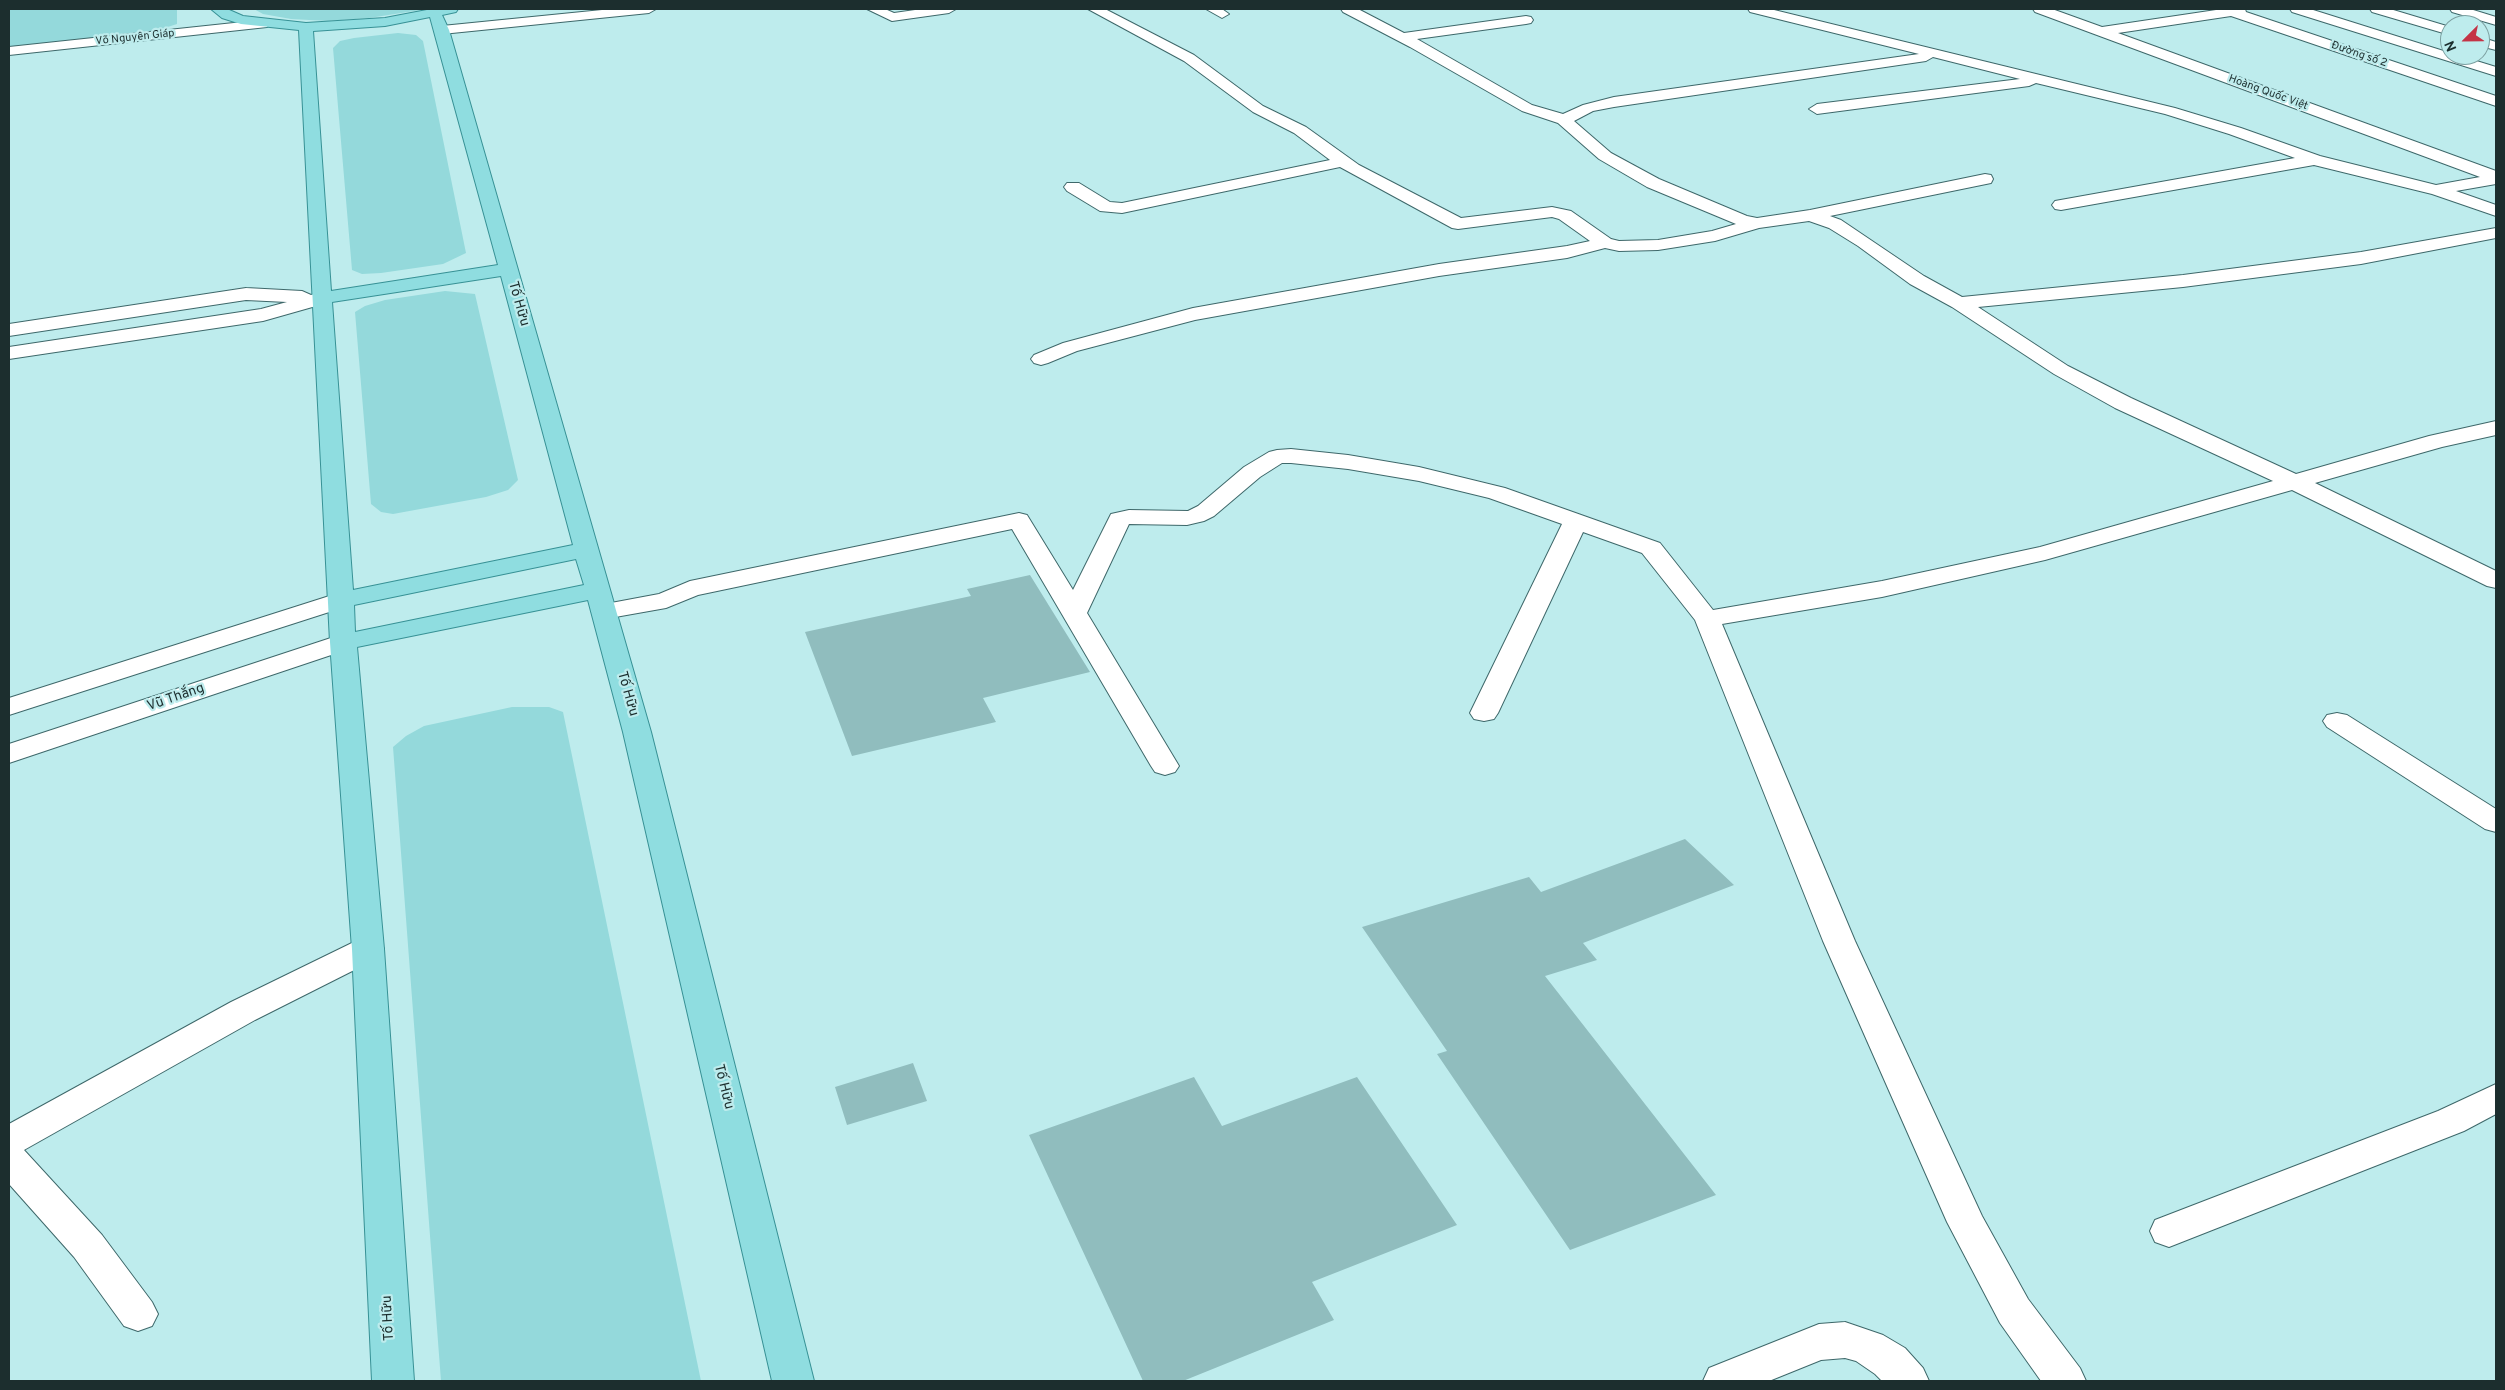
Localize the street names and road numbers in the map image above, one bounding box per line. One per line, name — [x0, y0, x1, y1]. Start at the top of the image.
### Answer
street label: Võ Nguyên Giáp — [95, 27, 175, 49]
street label: Đường số 2 — [2329, 39, 2389, 71]
street label: Hoàng Quốc Việt — [2226, 73, 2310, 113]
street label: Tố Hữu — [504, 280, 532, 328]
street label: Tố Hữu — [613, 670, 641, 718]
street label: Vũ Thắng — [145, 680, 207, 716]
street label: Tố Hữu — [709, 1063, 737, 1111]
street label: Tố Hữu — [379, 1295, 399, 1341]

